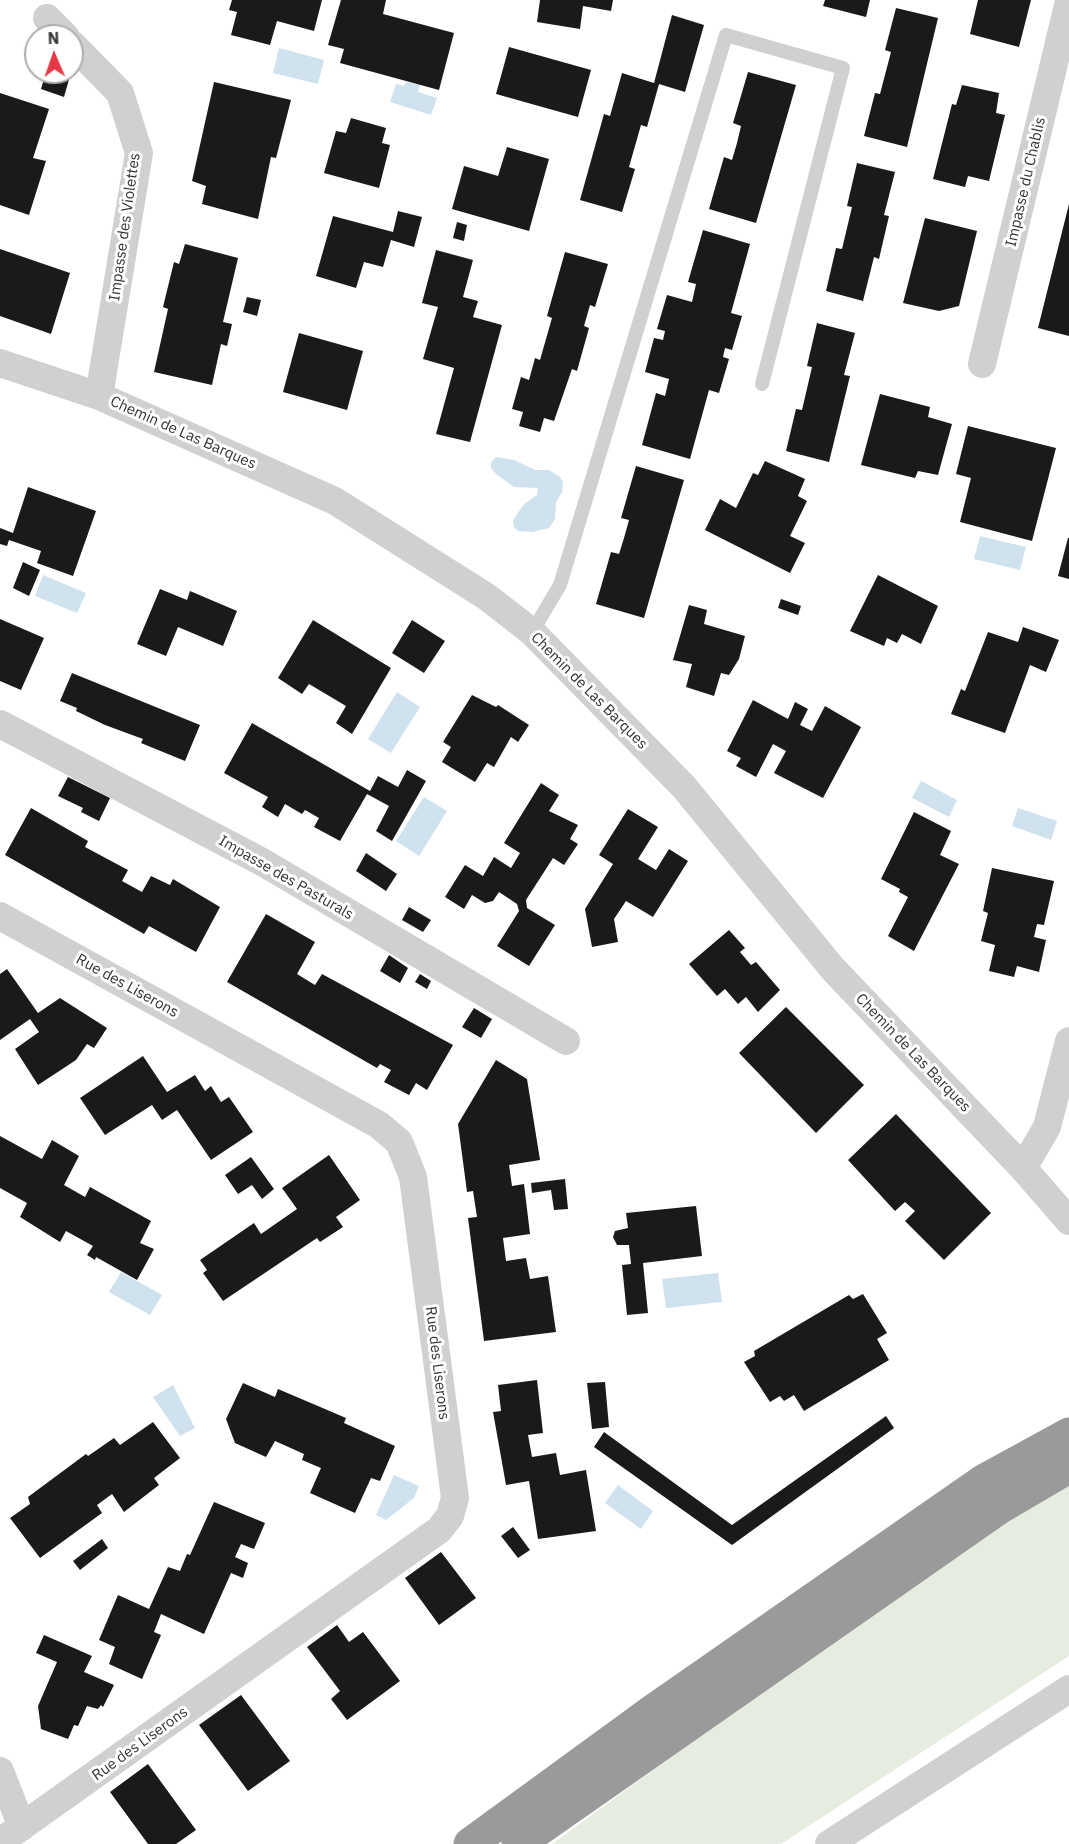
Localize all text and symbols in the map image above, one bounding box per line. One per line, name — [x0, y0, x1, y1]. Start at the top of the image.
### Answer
north arrow — [24, 24, 84, 84]
text: N — [47, 28, 60, 48]
street label: Impasse du Chablis — [1002, 115, 1050, 249]
street label: Impasse des Violettes — [106, 152, 144, 302]
street label: Chemin de Las Barques — [107, 393, 259, 473]
street label: Chemin de Las Barques — [527, 629, 651, 753]
street label: Impasse des Pasturals — [215, 832, 357, 924]
street label: Rue des Liserons — [73, 950, 181, 1022]
street label: Chemin de Las Barques — [852, 990, 974, 1116]
street label: Rue des Liserons — [421, 1305, 453, 1421]
street label: Rue des Liserons — [89, 1703, 191, 1785]

